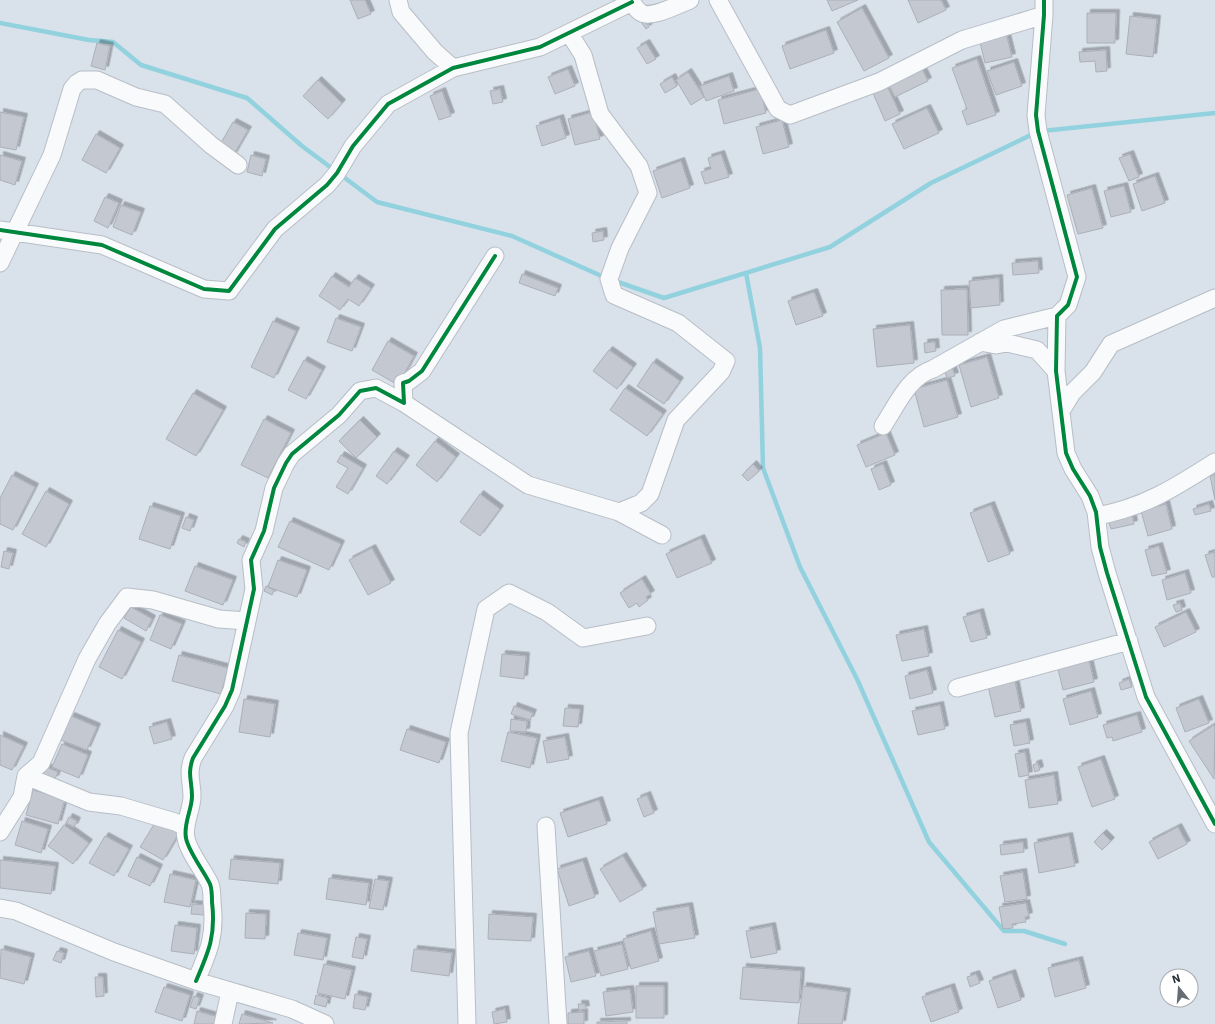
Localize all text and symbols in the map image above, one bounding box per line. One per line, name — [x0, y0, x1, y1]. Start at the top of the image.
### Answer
north arrow — [1159, 968, 1199, 1008]
text: N — [1170, 971, 1182, 986]

